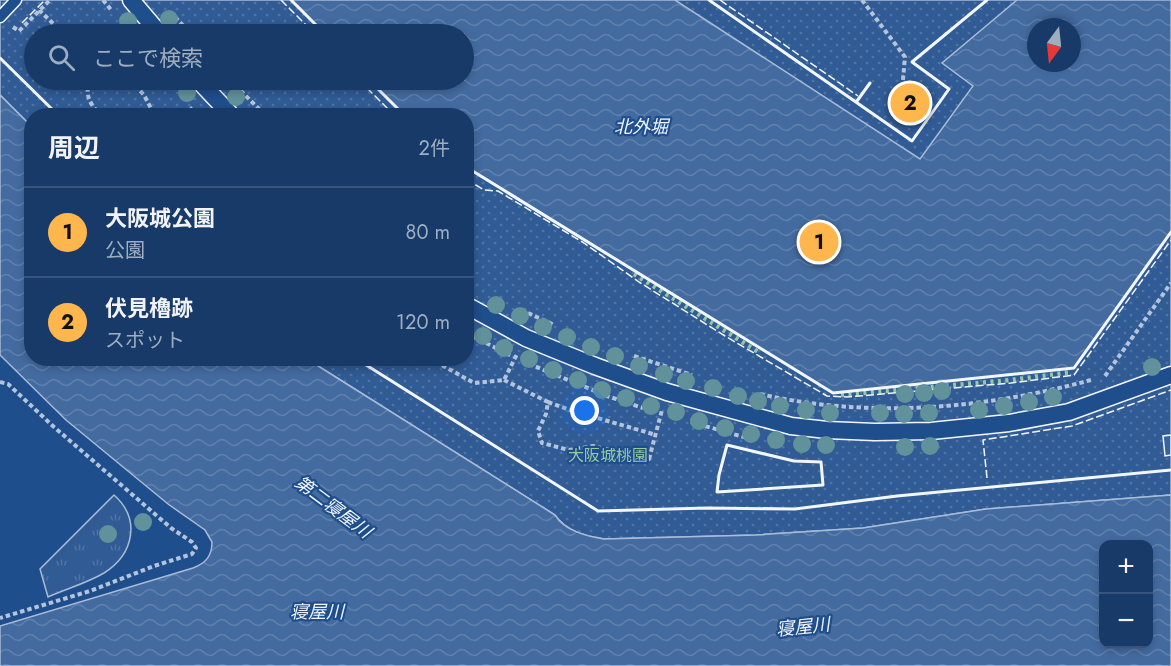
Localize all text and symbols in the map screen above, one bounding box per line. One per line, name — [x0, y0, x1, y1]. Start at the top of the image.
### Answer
north arrow — [1027, 18, 1081, 72]
search box — [24, 24, 474, 90]
icon: search — [45, 41, 78, 74]
text: ここで検索 — [93, 42, 203, 74]
pin: 2 — [890, 80, 930, 126]
water label: 北外堀 — [614, 114, 671, 140]
text: 周辺 — [48, 129, 100, 167]
text: 2件 — [419, 134, 450, 163]
text: 大阪城公園 — [105, 202, 215, 234]
text: 1 — [62, 218, 73, 247]
text: 80 m — [405, 218, 450, 247]
pin: 1 — [800, 220, 838, 264]
text: 公園 — [105, 236, 145, 265]
text: 伏見櫓跡 — [105, 292, 193, 324]
text: 2 — [61, 308, 74, 337]
text: 120 m — [396, 308, 450, 337]
text: スポット — [105, 326, 185, 355]
your location — [570, 396, 599, 425]
park label: 大阪城桃園 — [568, 444, 648, 467]
water label: 第二寝屋川 — [289, 470, 378, 546]
map controls — [1099, 540, 1153, 648]
button: + — [1099, 540, 1153, 594]
button: − — [1099, 594, 1153, 648]
water label: 寝屋川 — [290, 599, 346, 625]
water label: 寝屋川 — [775, 611, 833, 643]

